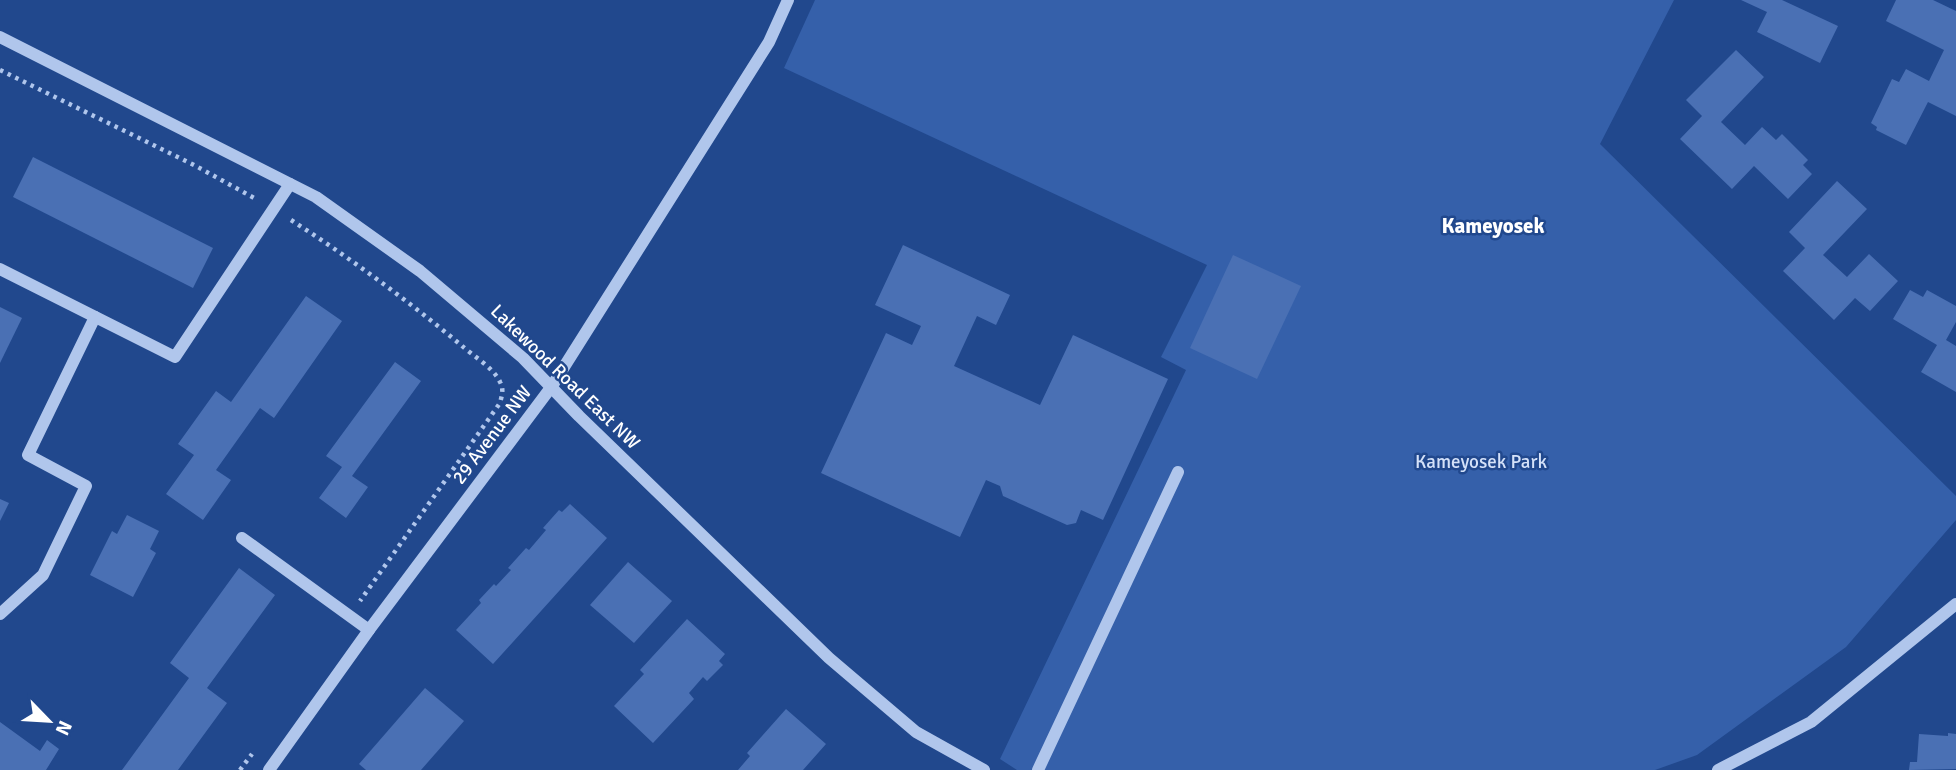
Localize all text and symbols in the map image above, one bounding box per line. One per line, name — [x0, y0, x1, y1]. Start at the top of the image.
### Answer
district label: Kameyosek — [1442, 213, 1544, 239]
street label: Lakewood Road East NW — [485, 299, 645, 455]
street label: 29 Avenue NW — [447, 381, 537, 489]
park label: Kameyosek Park — [1415, 450, 1547, 474]
north arrow — [14, 686, 84, 756]
text: N — [50, 717, 77, 739]

